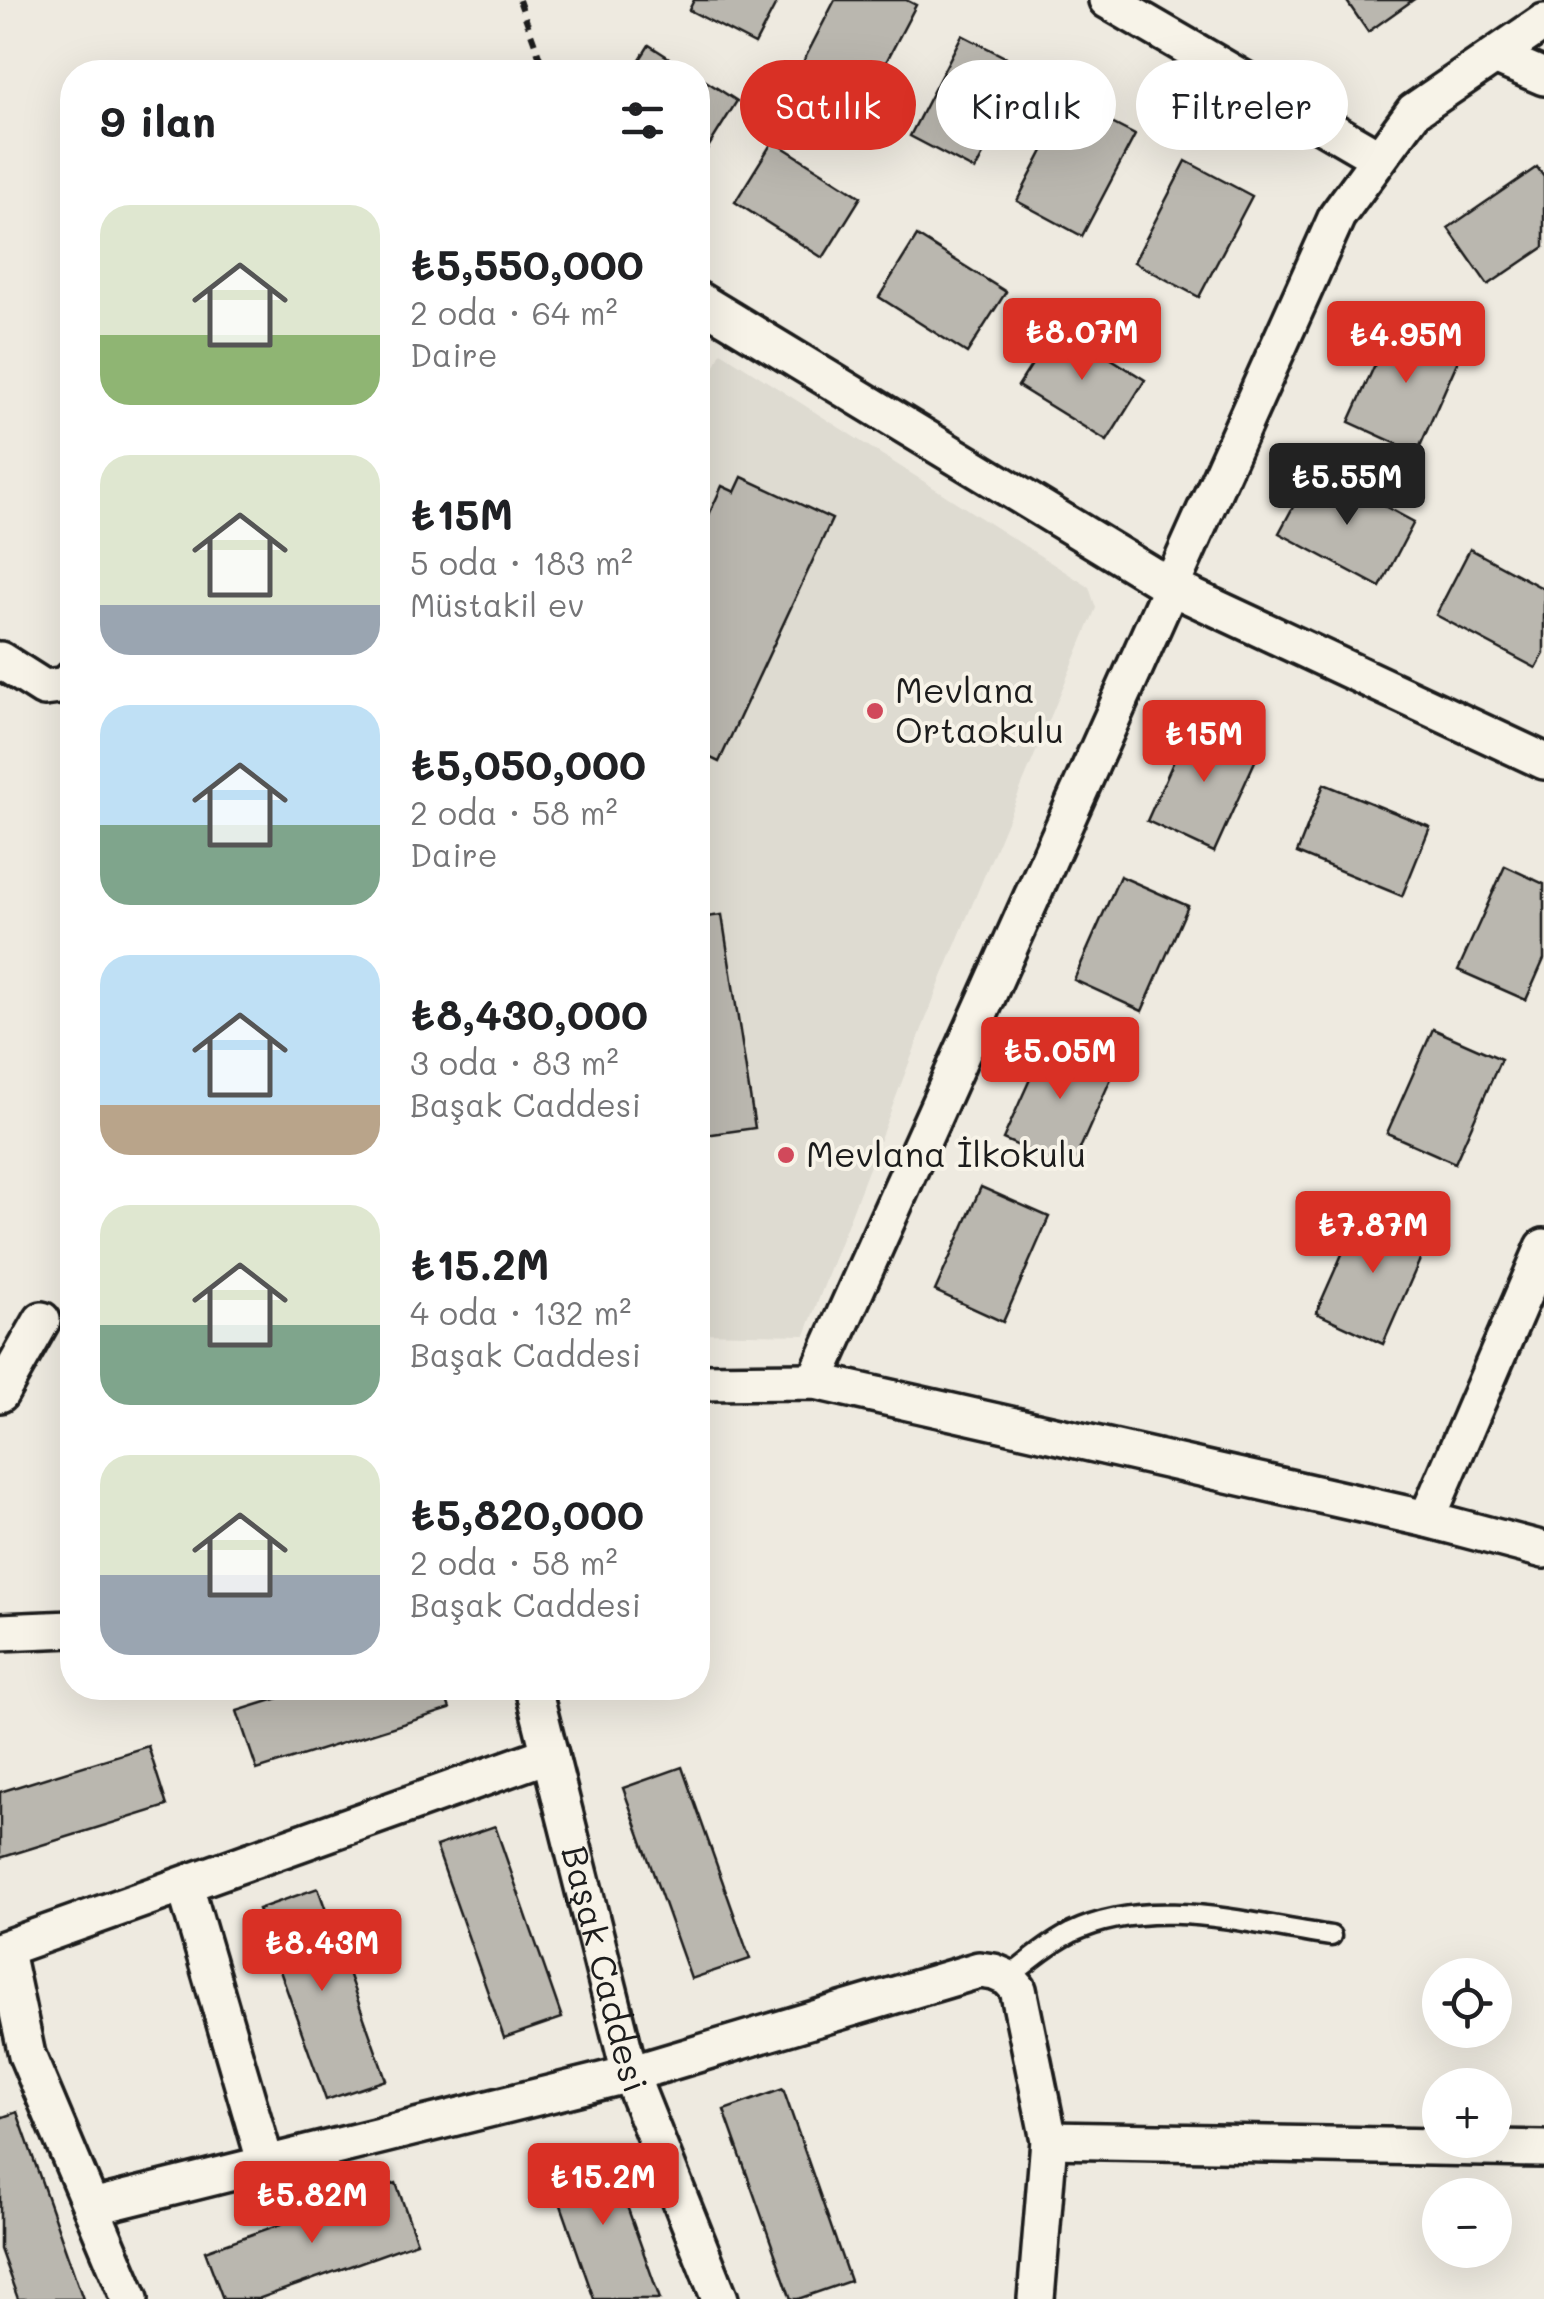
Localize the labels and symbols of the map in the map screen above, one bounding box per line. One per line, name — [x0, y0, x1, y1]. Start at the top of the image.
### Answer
pin: ₺8.07M — [1001, 298, 1163, 383]
pin: ₺4.95M — [1325, 301, 1487, 386]
pin: ₺5.55M — [1266, 443, 1428, 528]
place label: Mevlana Ortaokulu — [895, 666, 1064, 752]
marker: Mevlana Ortaokulu — [864, 700, 886, 722]
pin: ₺15M — [1145, 700, 1263, 785]
pin: ₺5.05M — [979, 1017, 1141, 1102]
place label: Mevlana İlkokulu — [806, 1130, 1086, 1176]
marker: Mevlana İlkokulu — [775, 1144, 797, 1166]
pin: ₺7.87M — [1292, 1191, 1454, 1276]
street label: Başak Caddesi — [553, 1841, 660, 2099]
pin: ₺8.43M — [241, 1909, 403, 1994]
pin: ₺15.2M — [522, 2143, 684, 2228]
pin: ₺5.82M — [231, 2161, 393, 2246]

